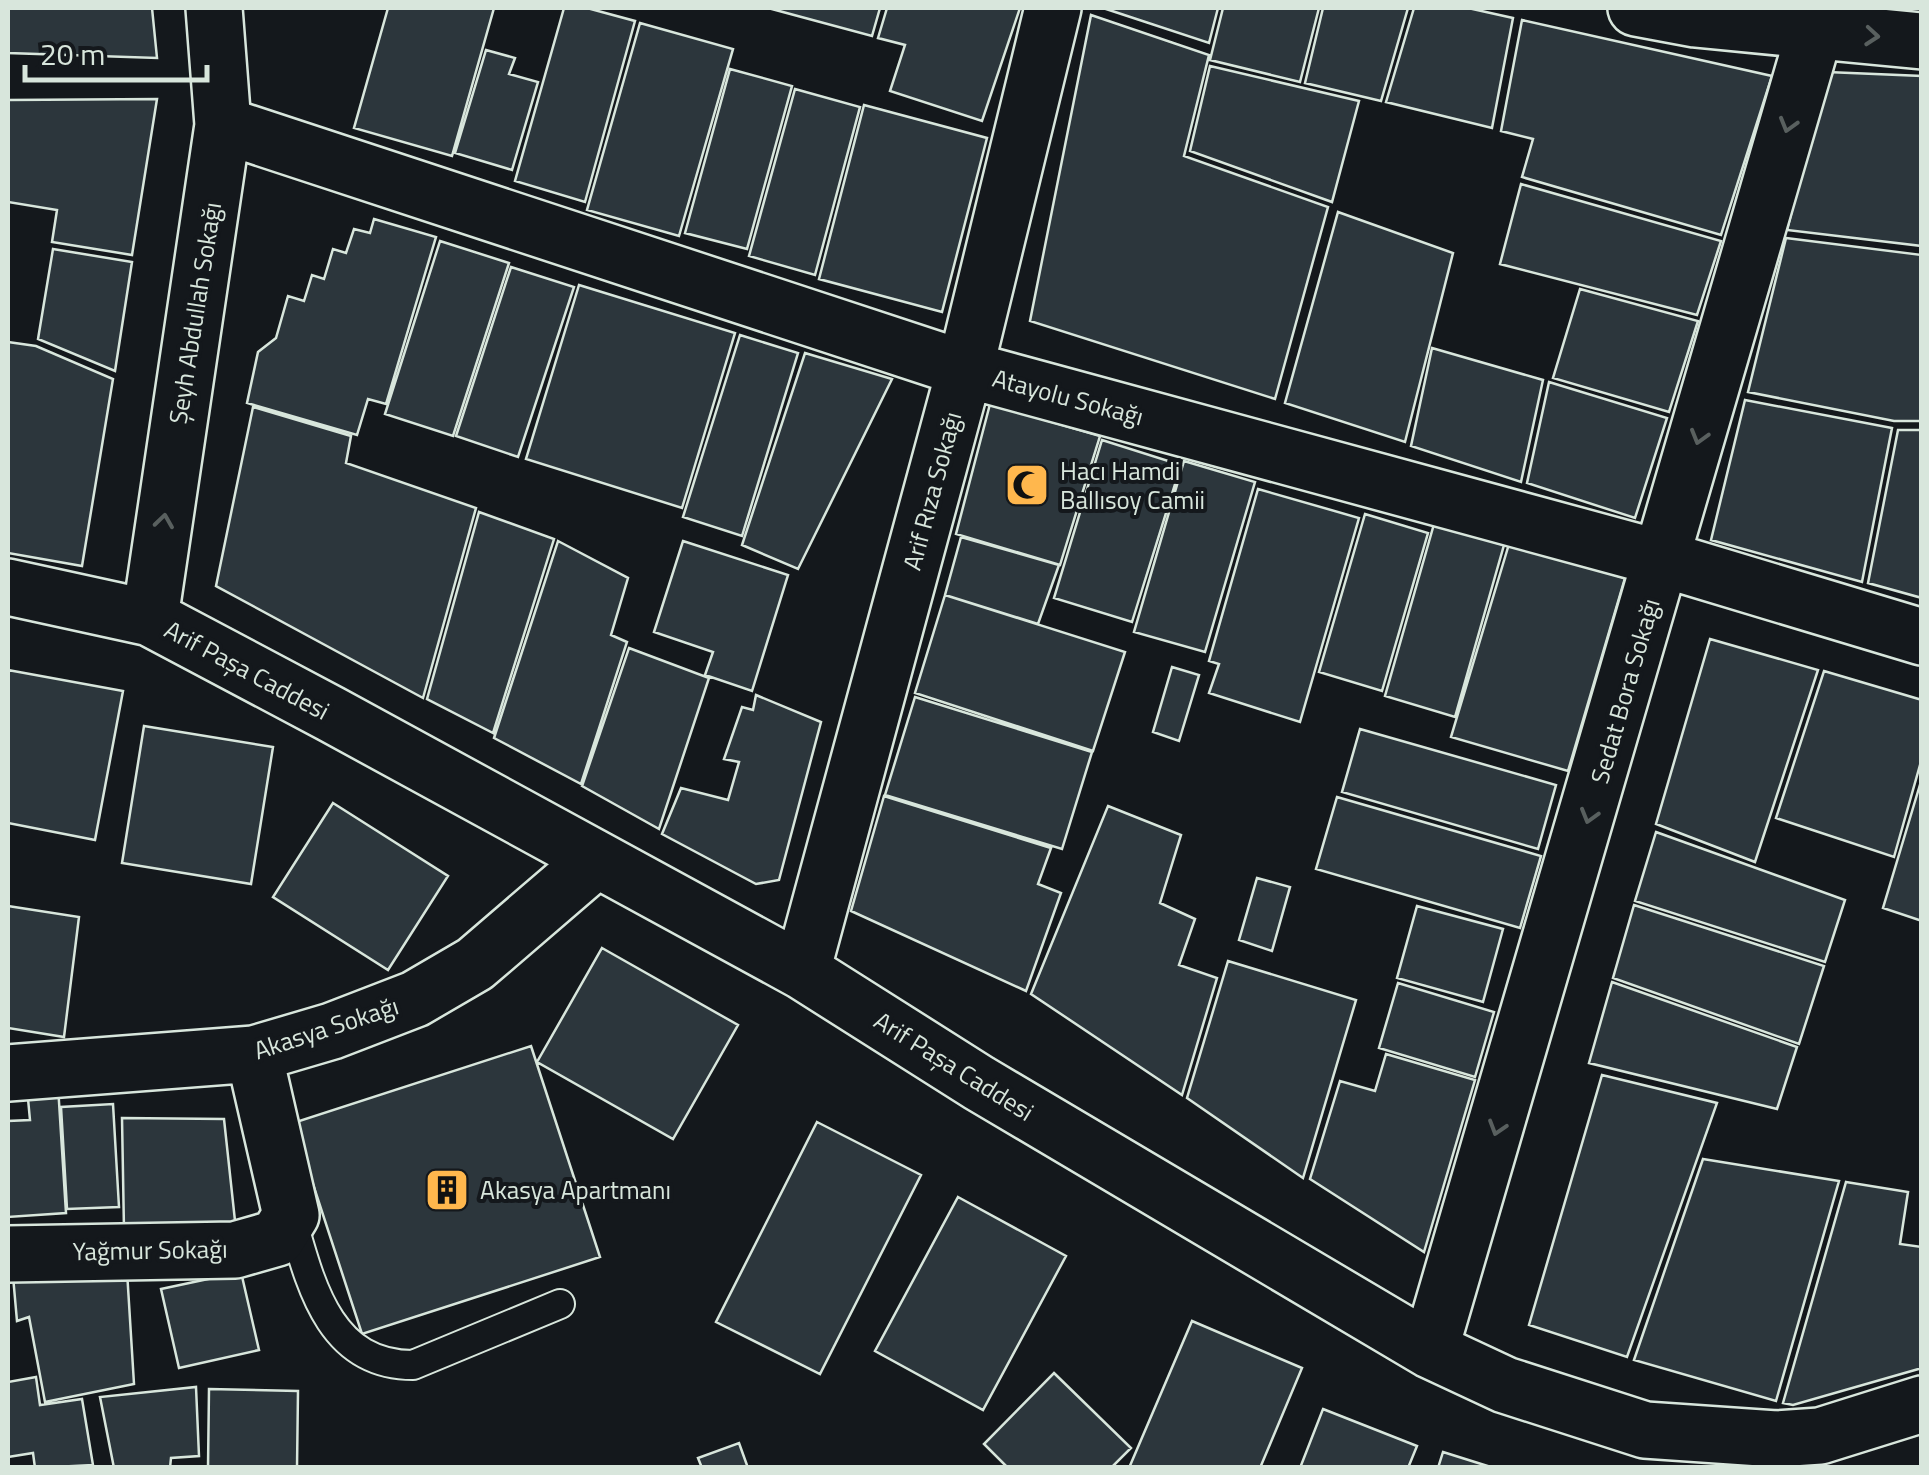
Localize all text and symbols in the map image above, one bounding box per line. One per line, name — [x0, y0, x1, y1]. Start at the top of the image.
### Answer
scale bar — [25, 20, 208, 82]
one-way arrow — [1864, 25, 1880, 47]
text: 20 m — [40, 31, 105, 77]
one-way arrow — [1779, 115, 1800, 133]
street label: Şeyh Abdullah Sokağı — [159, 199, 231, 427]
street label: Atayolu Sokağı — [988, 359, 1148, 435]
street label: Arif Rıza Sokağı — [893, 408, 971, 574]
one-way arrow — [1689, 428, 1710, 445]
place label: Hacı Hamdi Ballısoy Camii — [1060, 452, 1205, 519]
mosque icon: Hacı Hamdi Ballısoy Camii — [1004, 462, 1050, 508]
one-way arrow — [153, 513, 174, 529]
street label: Sedat Bora Sokağı — [1580, 594, 1670, 788]
street label: Arif Paşa Caddesi — [158, 611, 336, 729]
one-way arrow — [1580, 807, 1601, 824]
street label: Akasya Sokağı — [249, 987, 403, 1069]
street label: Arif Paşa Caddesi — [867, 1002, 1041, 1130]
one-way arrow — [1488, 1119, 1509, 1136]
building icon: Akasya Apartmanı — [424, 1167, 470, 1213]
place label: Akasya Apartmanı — [480, 1171, 671, 1209]
street label: Yağmur Sokağı — [72, 1230, 228, 1270]

